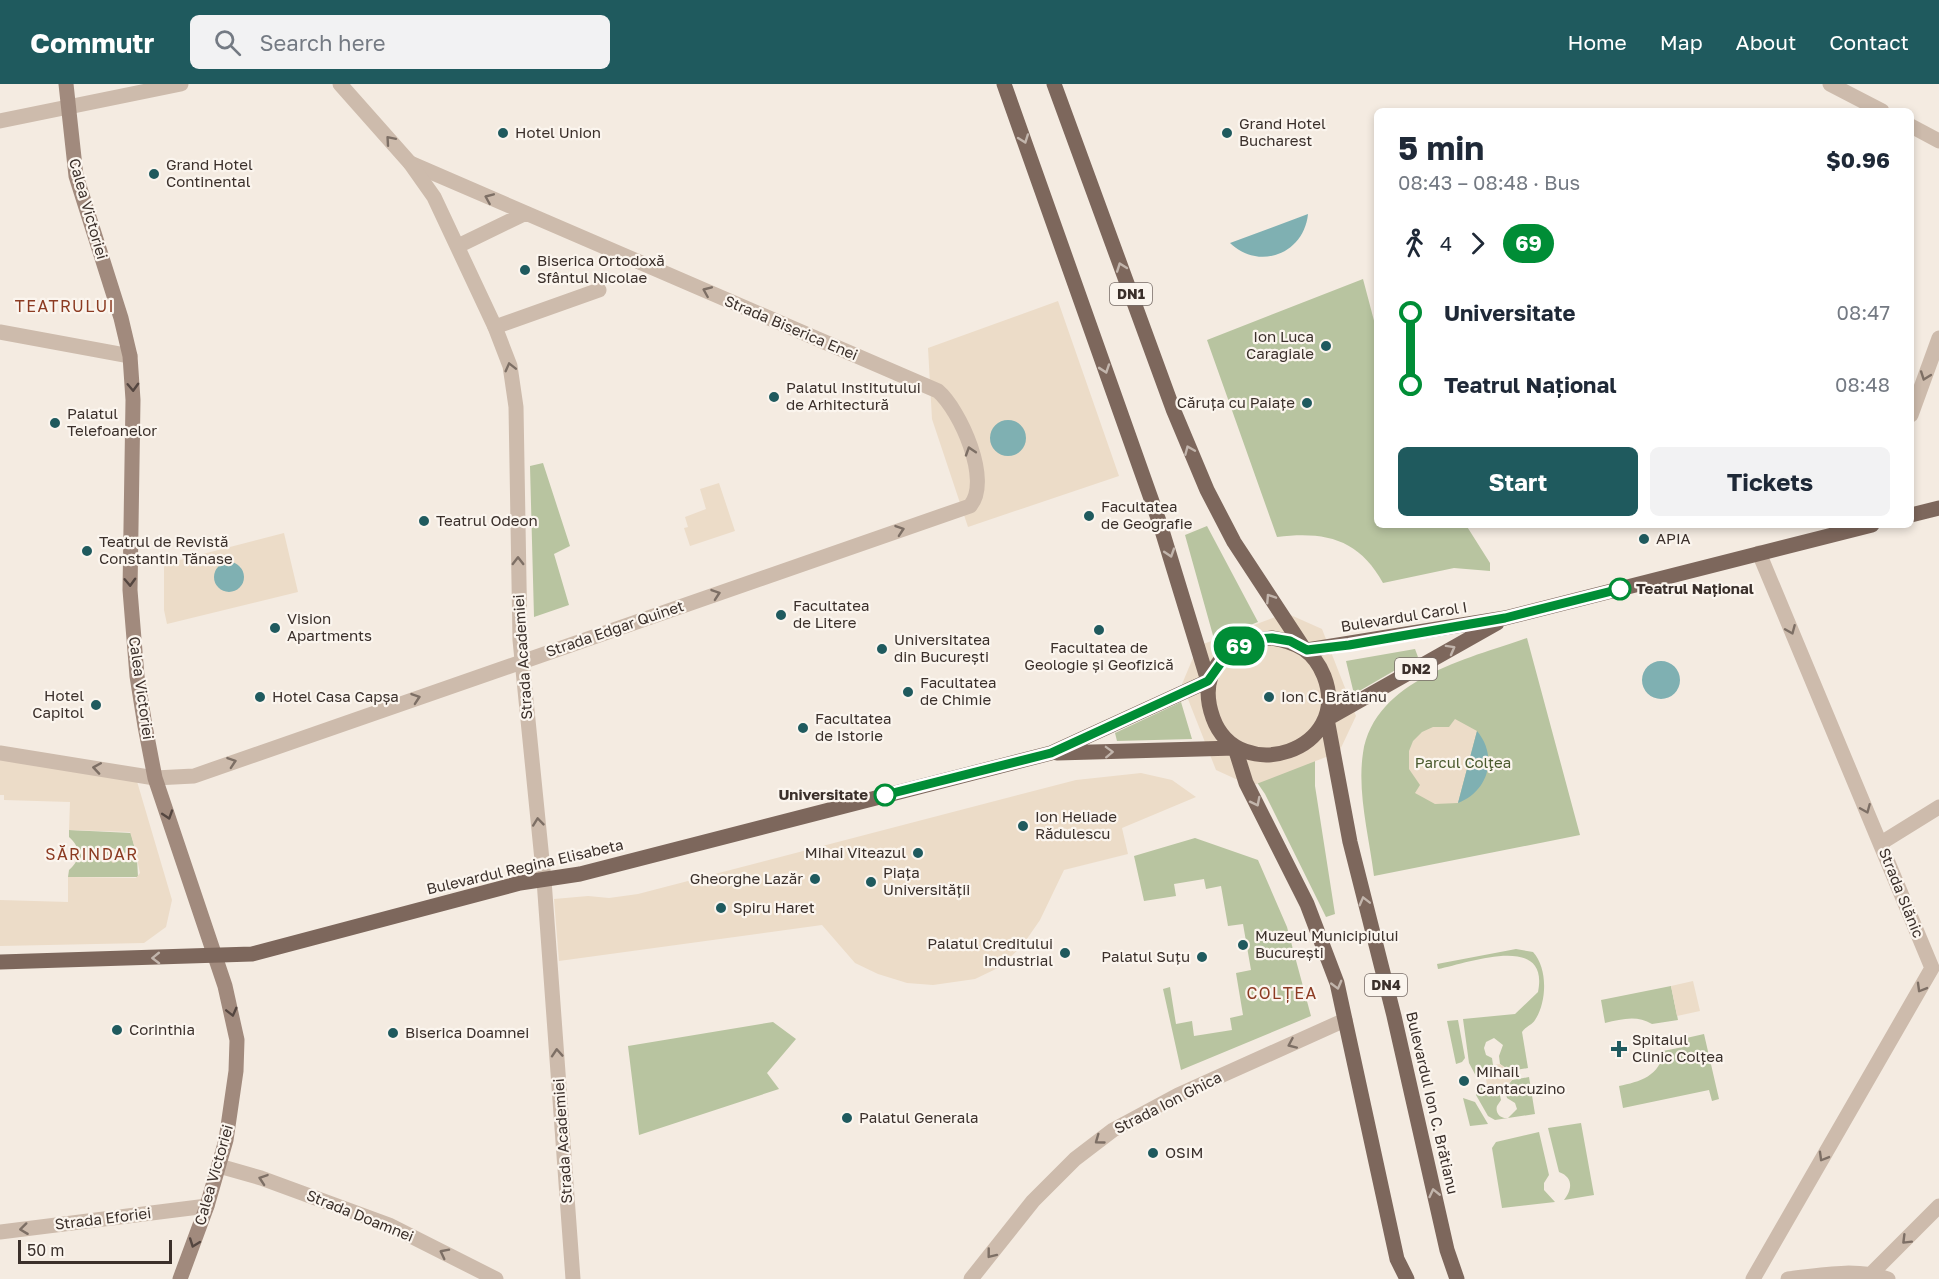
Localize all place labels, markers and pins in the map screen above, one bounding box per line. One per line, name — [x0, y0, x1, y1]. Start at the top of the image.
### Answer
place label: Grand Hotel Bucharest — [1239, 114, 1326, 149]
place label: Hotel Union — [515, 123, 601, 141]
marker: Hotel Union — [496, 126, 510, 140]
marker: Grand Hotel Bucharest — [1220, 126, 1234, 140]
place label: Grand Hotel Continental — [166, 155, 253, 190]
marker: Grand Hotel Continental — [147, 167, 161, 181]
place label: Biserica Ortodoxă Sfântul Nicolae — [537, 251, 665, 286]
marker: Biserica Ortodoxă Sfântul Nicolae — [518, 263, 532, 277]
place label: Ion Luca Caragiale — [1246, 327, 1314, 362]
marker: Ion Luca Caragiale — [1319, 339, 1333, 353]
place label: Palatul Institutului de Arhitectură — [786, 378, 921, 413]
marker: Palatul Institutului de Arhitectură — [767, 390, 781, 404]
place label: Căruța cu Paiațe — [1177, 393, 1295, 411]
marker: Căruța cu Paiațe — [1300, 396, 1314, 410]
place label: Palatul Telefoanelor — [67, 404, 157, 439]
marker: Palatul Telefoanelor — [48, 416, 62, 430]
place label: Facultatea de Geografie — [1101, 497, 1193, 532]
marker: Facultatea de Geografie — [1082, 509, 1096, 523]
place label: Teatrul Odeon — [436, 511, 538, 529]
marker: Teatrul Odeon — [417, 514, 431, 528]
place label: APIA — [1656, 529, 1691, 547]
place label: Teatrul de Revistă Constantin Tănase — [99, 532, 233, 567]
marker: APIA — [1637, 532, 1651, 546]
marker: Teatrul de Revistă Constantin Tănase — [80, 544, 94, 558]
marker: Teatrul Național — [1609, 578, 1631, 600]
place label: Teatrul Național — [1636, 579, 1754, 597]
place label: Facultatea de Litere — [793, 596, 869, 631]
marker: Facultatea de Litere — [774, 608, 788, 622]
place label: Vision Apartments — [287, 609, 372, 644]
marker: Vision Apartments — [268, 621, 282, 635]
marker: Facultatea de Geologie și Geofizică — [1092, 623, 1106, 637]
place label: Universitatea din București — [894, 630, 990, 665]
place label: Facultatea de Geologie și Geofizică — [1024, 638, 1174, 673]
marker: Universitatea din București — [875, 642, 889, 656]
place label: Facultatea de Chimie — [920, 673, 996, 708]
marker: Facultatea de Chimie — [901, 685, 915, 699]
place label: Hotel Capitol — [32, 686, 84, 721]
place label: Hotel Casa Capșa — [272, 687, 399, 705]
place label: Ion C. Brătianu — [1281, 687, 1387, 705]
marker: Hotel Casa Capșa — [253, 690, 267, 704]
marker: Ion C. Brătianu — [1262, 690, 1276, 704]
marker: Hotel Capitol — [89, 698, 103, 712]
place label: Facultatea de Istorie — [815, 709, 891, 744]
marker: Facultatea de Istorie — [796, 721, 810, 735]
marker: Universitate — [874, 784, 896, 806]
place label: Universitate — [778, 785, 868, 803]
place label: Ion Heliade Rădulescu — [1035, 807, 1117, 842]
marker: Ion Heliade Rădulescu — [1016, 819, 1030, 833]
place label: Mihai Viteazul — [805, 843, 906, 861]
marker: Mihai Viteazul — [911, 846, 925, 860]
place label: Piața Universității — [883, 863, 970, 898]
place label: Gheorghe Lazăr — [690, 869, 803, 887]
marker: Gheorghe Lazăr — [808, 872, 822, 886]
marker: Piața Universității — [864, 875, 878, 889]
place label: Spiru Haret — [733, 898, 815, 916]
marker: Spiru Haret — [714, 901, 728, 915]
place label: Muzeul Municipiului București — [1255, 926, 1399, 961]
place label: Palatul Creditului Industrial — [927, 934, 1053, 969]
marker: Muzeul Municipiului București — [1236, 938, 1250, 952]
marker: Palatul Creditului Industrial — [1058, 946, 1072, 960]
place label: Palatul Suțu — [1101, 947, 1190, 965]
marker: Palatul Suțu — [1195, 950, 1209, 964]
place label: Corinthia — [129, 1020, 195, 1038]
marker: Corinthia — [110, 1023, 124, 1037]
place label: Biserica Doamnei — [405, 1023, 529, 1041]
marker: Biserica Doamnei — [386, 1026, 400, 1040]
place label: Spitalul Clinic Colțea — [1632, 1030, 1723, 1065]
marker: Spitalul Clinic Colțea — [1610, 1040, 1628, 1058]
place label: Mihail Cantacuzino — [1476, 1062, 1565, 1097]
marker: Mihail Cantacuzino — [1457, 1074, 1471, 1088]
place label: Palatul Generala — [859, 1108, 979, 1126]
marker: Palatul Generala — [840, 1111, 854, 1125]
place label: OSIM — [1165, 1143, 1203, 1161]
marker: OSIM — [1146, 1146, 1160, 1160]

